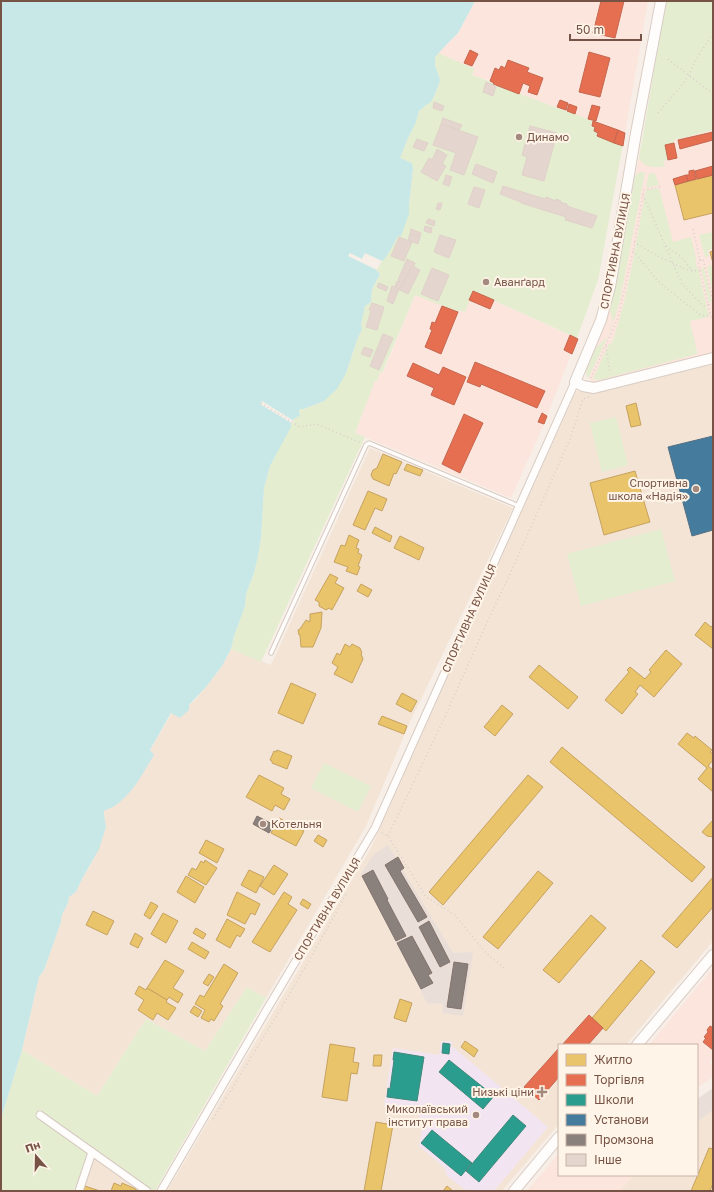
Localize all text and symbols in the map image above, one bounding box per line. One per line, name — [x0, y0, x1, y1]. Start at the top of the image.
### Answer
scale bar — [570, 16, 641, 42]
text: 50 m — [576, 22, 604, 37]
place label: Динамо — [527, 130, 570, 143]
marker: Динамо — [514, 132, 524, 142]
street label: СПОРТИВНА ВУЛИЦЯ — [597, 192, 632, 310]
place label: Аванґард — [494, 275, 545, 288]
marker: Аванґард — [481, 277, 491, 287]
place label: Спортивна школа «Надія» — [609, 476, 688, 502]
marker: Спортивна школа «Надія» — [691, 484, 701, 494]
street label: СПОРТИВНА ВУЛИЦЯ — [439, 561, 498, 674]
place label: Котельня — [271, 817, 322, 830]
marker: Котельня — [258, 819, 268, 829]
street label: СПОРТИВНА ВУЛИЦЯ — [291, 855, 363, 963]
legend — [558, 1044, 698, 1176]
text: Житло — [594, 1052, 632, 1067]
text: Торгівля — [594, 1072, 644, 1087]
place label: Низькі ціни — [472, 1085, 534, 1098]
marker: Низькі ціни — [537, 1087, 547, 1097]
text: Школи — [594, 1092, 634, 1107]
place label: Миколаївський інститут права — [386, 1102, 468, 1128]
marker: Миколаївський інститут права — [471, 1110, 481, 1120]
text: Установи — [594, 1112, 649, 1127]
text: Промзона — [594, 1132, 654, 1147]
north arrow — [16, 1136, 56, 1176]
text: Пн — [23, 1137, 42, 1155]
text: Інше — [594, 1152, 622, 1167]

